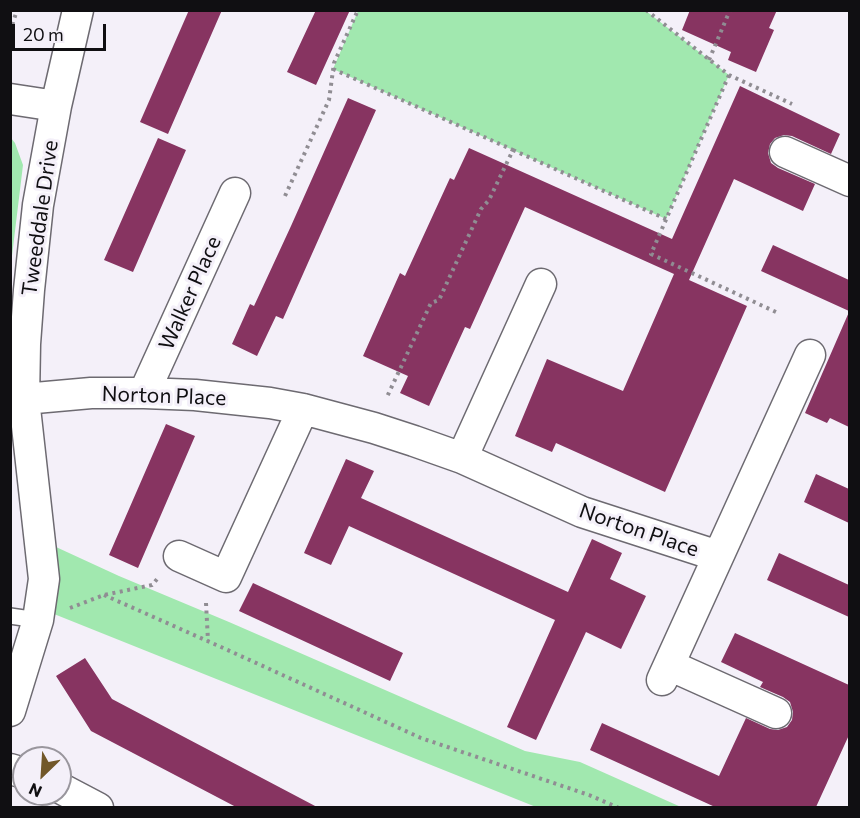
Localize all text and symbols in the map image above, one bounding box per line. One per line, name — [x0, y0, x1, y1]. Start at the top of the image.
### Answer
scale bar — [15, 12, 110, 50]
text: 20 m — [23, 23, 64, 45]
street label: Tweeddale Drive — [17, 138, 63, 298]
street label: Walker Place — [154, 232, 226, 354]
street label: Norton Place — [101, 381, 227, 411]
street label: Norton Place — [576, 498, 702, 562]
north arrow — [12, 746, 72, 806]
text: N — [26, 780, 44, 802]

